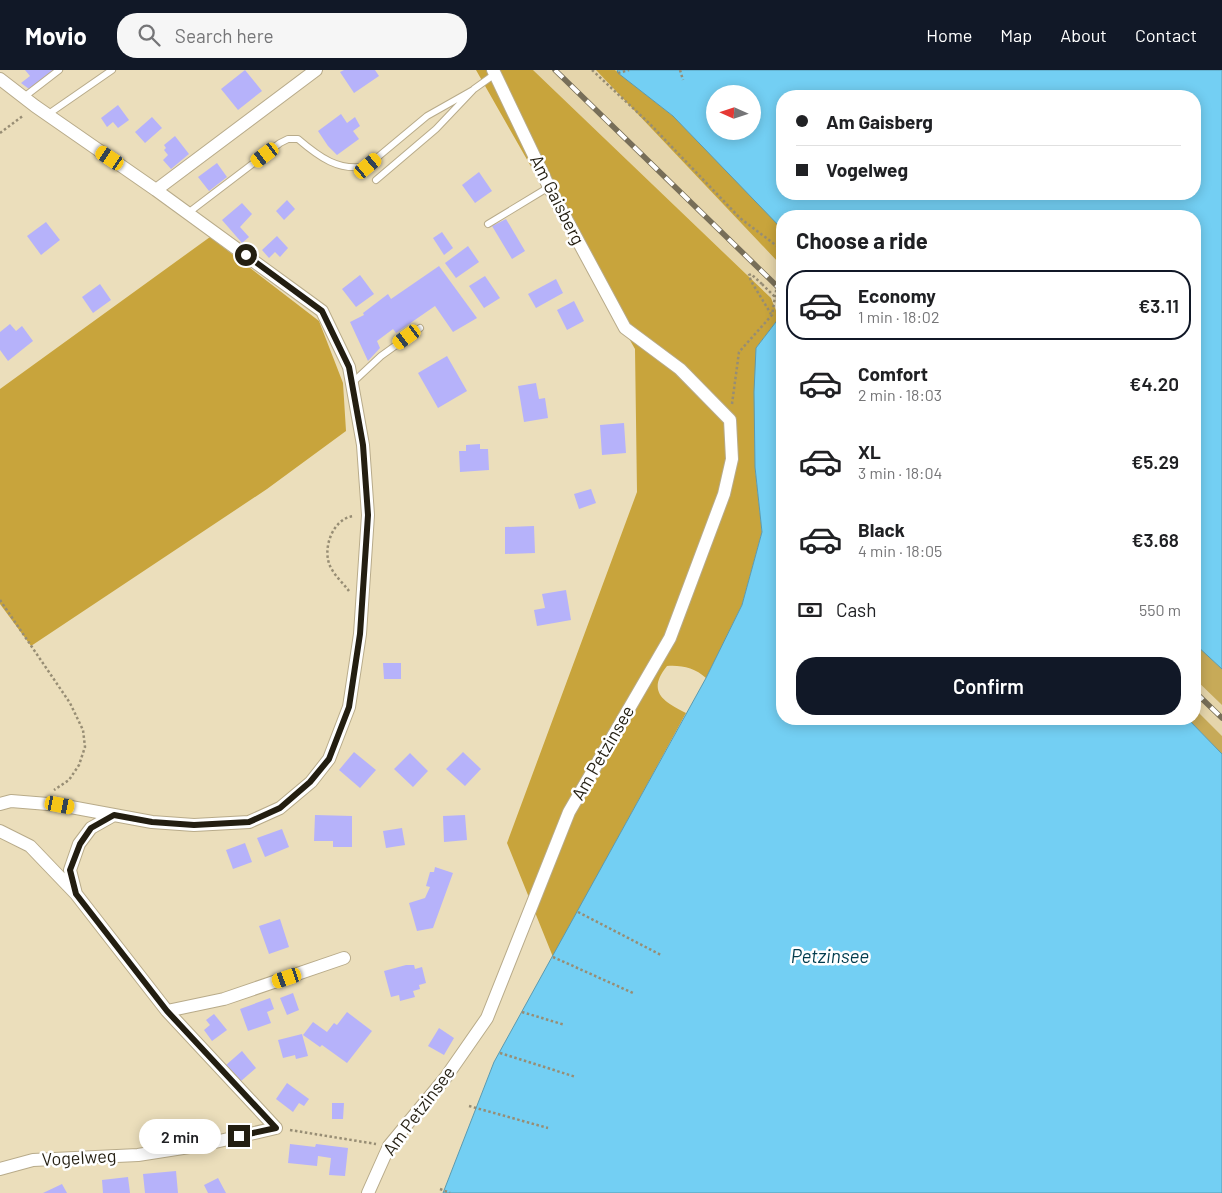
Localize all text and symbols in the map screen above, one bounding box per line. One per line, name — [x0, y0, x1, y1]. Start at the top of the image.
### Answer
search box — [117, 13, 467, 58]
text: Movio — [25, 21, 87, 50]
icon: search — [135, 21, 163, 49]
text: Search here — [175, 24, 274, 47]
text: Home — [926, 24, 972, 46]
text: Map — [1000, 24, 1032, 46]
text: About — [1060, 24, 1107, 46]
text: Contact — [1135, 24, 1197, 46]
north arrow — [706, 85, 761, 140]
map controls — [706, 85, 761, 140]
text: Am Gaisberg — [826, 110, 933, 133]
car — [248, 140, 281, 170]
car — [93, 143, 126, 173]
car — [351, 151, 384, 181]
street label: Am Gaisberg — [526, 151, 590, 248]
text: Vogelweg — [826, 158, 908, 181]
text: Choose a ride — [796, 227, 928, 253]
route start — [235, 244, 257, 266]
icon: car — [798, 283, 843, 328]
text: Economy — [858, 284, 936, 307]
text: €3.11 — [1138, 294, 1179, 317]
text: 1 min · 18:02 — [858, 307, 939, 326]
car — [390, 322, 423, 352]
icon: car — [798, 361, 843, 406]
text: Comfort — [858, 362, 928, 385]
text: €4.20 — [1129, 372, 1179, 395]
text: 2 min · 18:03 — [858, 385, 942, 404]
icon: car — [798, 439, 843, 484]
text: XL — [858, 440, 881, 463]
text: €5.29 — [1131, 450, 1179, 473]
text: 3 min · 18:04 — [858, 463, 942, 482]
icon: car — [798, 517, 843, 562]
text: Black — [858, 518, 905, 541]
text: €3.68 — [1131, 528, 1179, 551]
text: 4 min · 18:05 — [858, 541, 942, 560]
icon: cash — [796, 596, 824, 624]
text: Cash — [836, 598, 877, 621]
text: 550 m — [1139, 600, 1181, 619]
button: Confirm — [796, 657, 1181, 715]
street label: Am Petzinsee — [566, 701, 638, 804]
car — [43, 795, 76, 815]
water label: Petzinsee — [791, 944, 869, 967]
car — [270, 966, 303, 990]
street label: Am Petzinsee — [378, 1061, 459, 1159]
callout: 2 min — [139, 1118, 222, 1154]
route end — [228, 1125, 250, 1147]
text: 2 min — [161, 1127, 199, 1146]
street label: Vogelweg — [41, 1144, 117, 1170]

